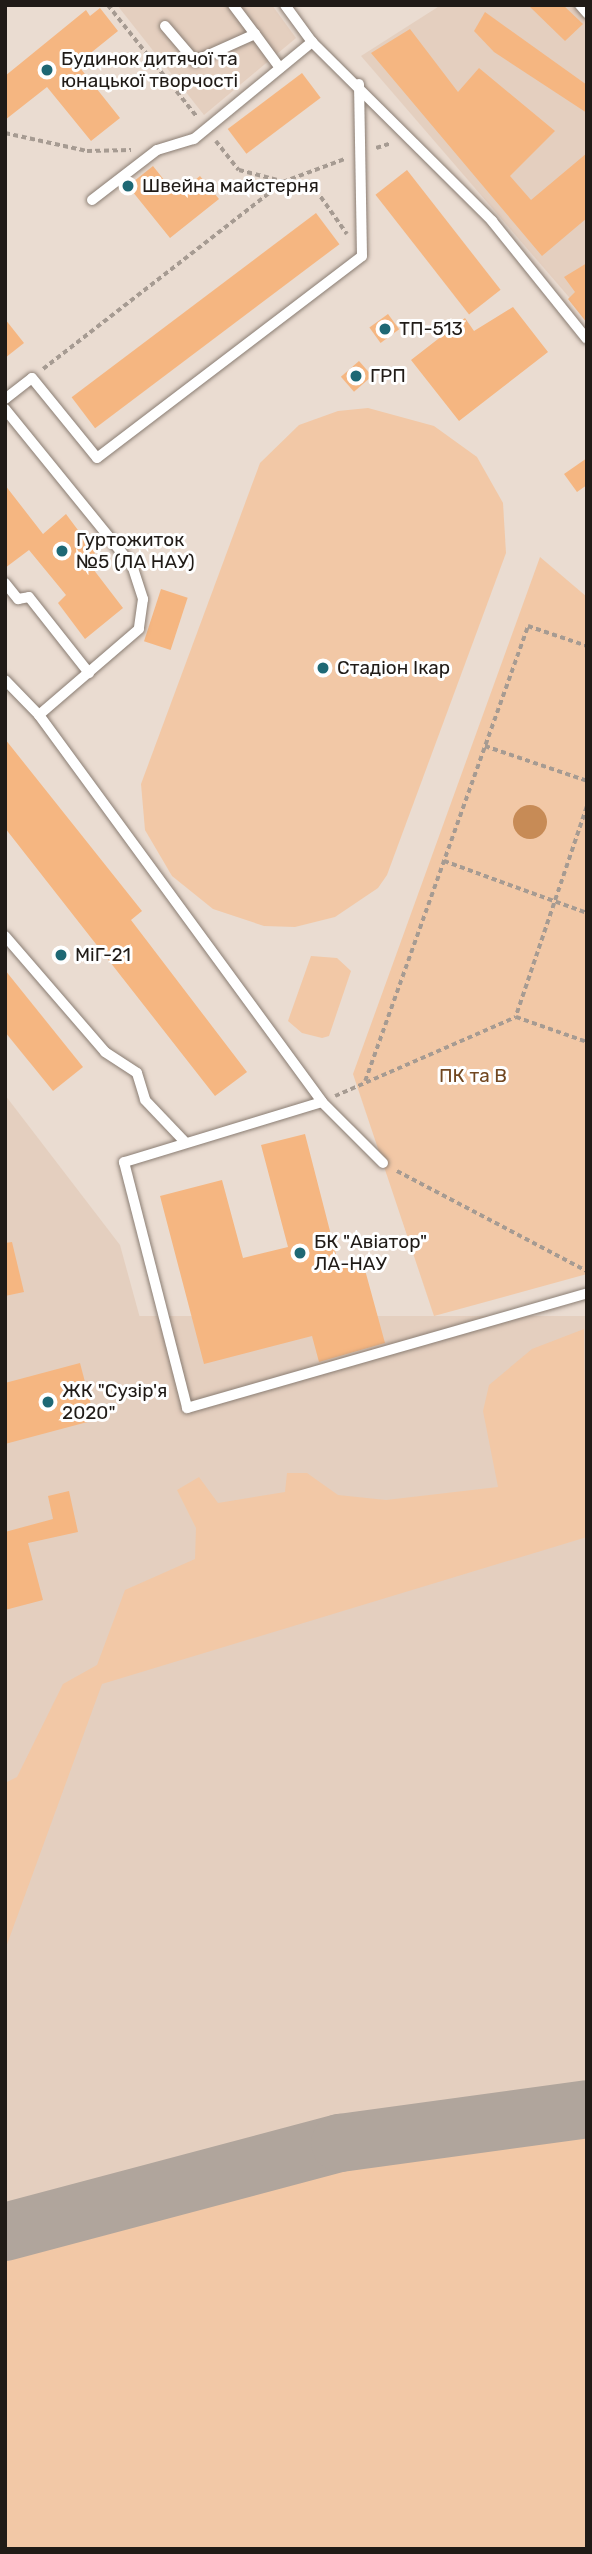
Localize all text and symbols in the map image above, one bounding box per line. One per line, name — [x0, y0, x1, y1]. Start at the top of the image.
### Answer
place label: Будинок дитячої та юнацької творчості — [61, 48, 238, 92]
marker: Будинок дитячої та юнацької творчості — [39, 62, 55, 78]
place label: Швейна майстерня — [142, 175, 319, 197]
marker: Швейна майстерня — [120, 178, 136, 194]
place label: ТП-513 — [399, 318, 463, 340]
marker: ТП-513 — [377, 321, 393, 337]
place label: ГРП — [370, 365, 406, 387]
marker: ГРП — [348, 368, 364, 384]
place label: Гуртожиток №5 (ЛА НАУ) — [76, 529, 195, 573]
marker: Гуртожиток №5 (ЛА НАУ) — [54, 543, 70, 559]
place label: Стадіон Ікар — [337, 657, 450, 679]
marker: Стадіон Ікар — [315, 660, 331, 676]
place label: МіГ-21 — [75, 944, 131, 966]
marker: МіГ-21 — [53, 947, 69, 963]
park label: ПК та В — [439, 1065, 507, 1087]
place label: БК "Авіатор" ЛА-НАУ — [314, 1231, 427, 1275]
marker: БК "Авіатор" ЛА-НАУ — [292, 1245, 308, 1261]
place label: ЖК "Сузір'я 2020" — [62, 1380, 167, 1424]
marker: ЖК "Сузір'я 2020" — [40, 1394, 56, 1410]

